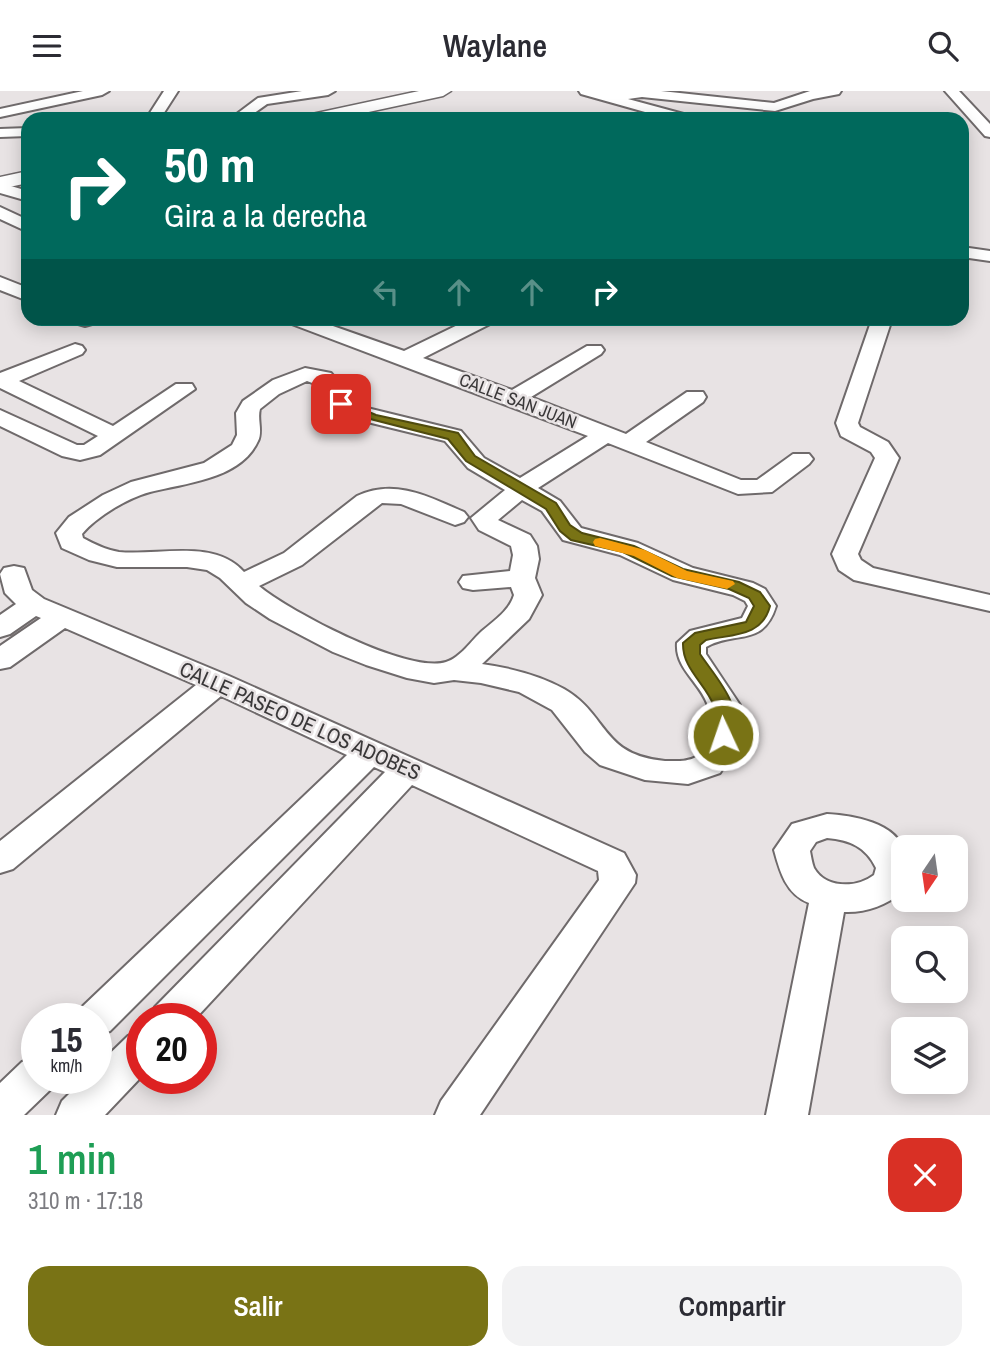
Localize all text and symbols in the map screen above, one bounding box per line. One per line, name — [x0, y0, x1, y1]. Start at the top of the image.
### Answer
text: Waylane — [443, 24, 547, 67]
icon: menu — [28, 27, 66, 65]
icon: search — [924, 27, 962, 65]
text: 50 m — [164, 131, 256, 197]
icon: right — [49, 140, 140, 231]
text: Gira a la derecha — [164, 194, 367, 237]
icon: left — [367, 273, 405, 311]
icon: ahead — [440, 273, 478, 311]
icon: ahead — [513, 273, 551, 311]
icon: right — [586, 273, 624, 311]
street label: CALLE SAN JUAN — [456, 367, 580, 434]
pin — [311, 374, 371, 434]
icon: arrive — [322, 385, 360, 423]
street label: CALLE PASEO DE LOS ADOBES — [175, 654, 425, 787]
position arrow — [686, 698, 760, 772]
north arrow — [891, 835, 968, 912]
map controls — [891, 835, 968, 1094]
button: search — [891, 926, 968, 1003]
speed limit sign: 20 — [126, 1003, 217, 1094]
text: 15 — [51, 1016, 82, 1063]
button: layers — [891, 1017, 968, 1094]
text: km/h — [51, 1053, 83, 1078]
text: 1 min — [28, 1131, 117, 1187]
button: close — [888, 1138, 962, 1212]
text: 310 m · 17:18 — [28, 1185, 143, 1216]
button: Salir — [28, 1266, 488, 1346]
button: Compartir — [502, 1266, 962, 1346]

